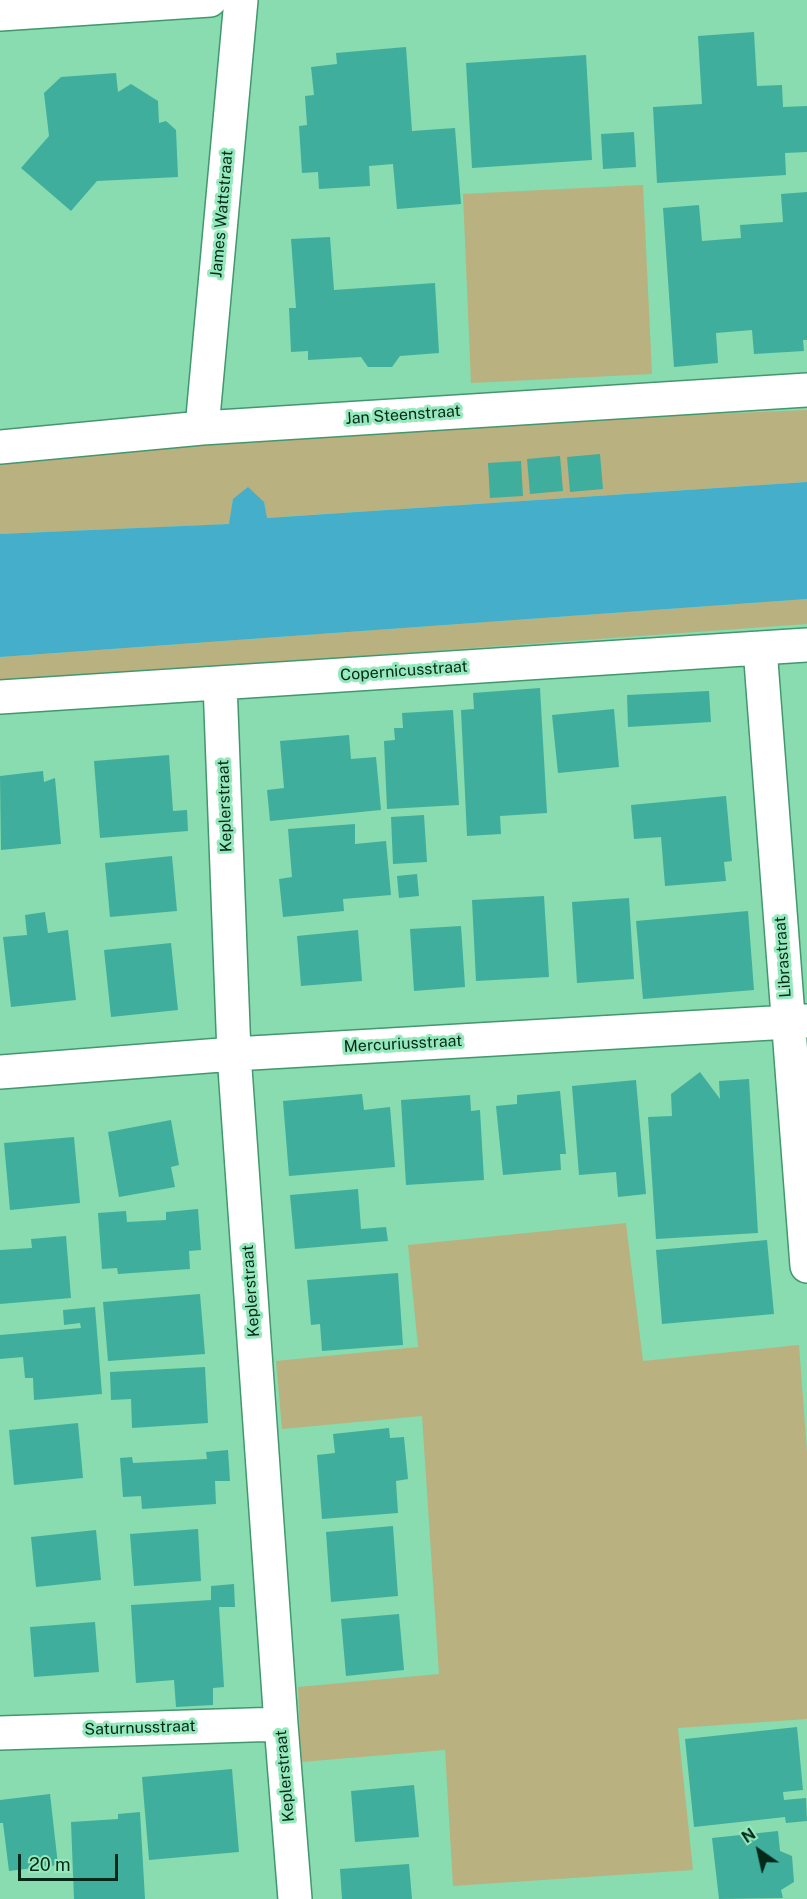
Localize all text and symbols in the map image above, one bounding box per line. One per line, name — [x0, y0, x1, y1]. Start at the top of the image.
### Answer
street label: James Wattstraat — [207, 149, 237, 279]
street label: Jan Steenstraat — [345, 401, 461, 429]
street label: Copernicusstraat — [340, 657, 468, 685]
street label: Keplerstraat — [214, 759, 236, 853]
street label: Librastraat — [771, 916, 795, 998]
street label: Mercuriusstraat — [343, 1031, 463, 1057]
street label: Keplerstraat — [238, 1244, 264, 1338]
street label: Saturnusstraat — [84, 1716, 196, 1740]
street label: Keplerstraat — [271, 1729, 299, 1823]
north arrow — [729, 1821, 789, 1881]
text: N — [738, 1824, 759, 1847]
scale bar — [21, 1842, 122, 1880]
text: 20 m — [29, 1854, 71, 1875]

